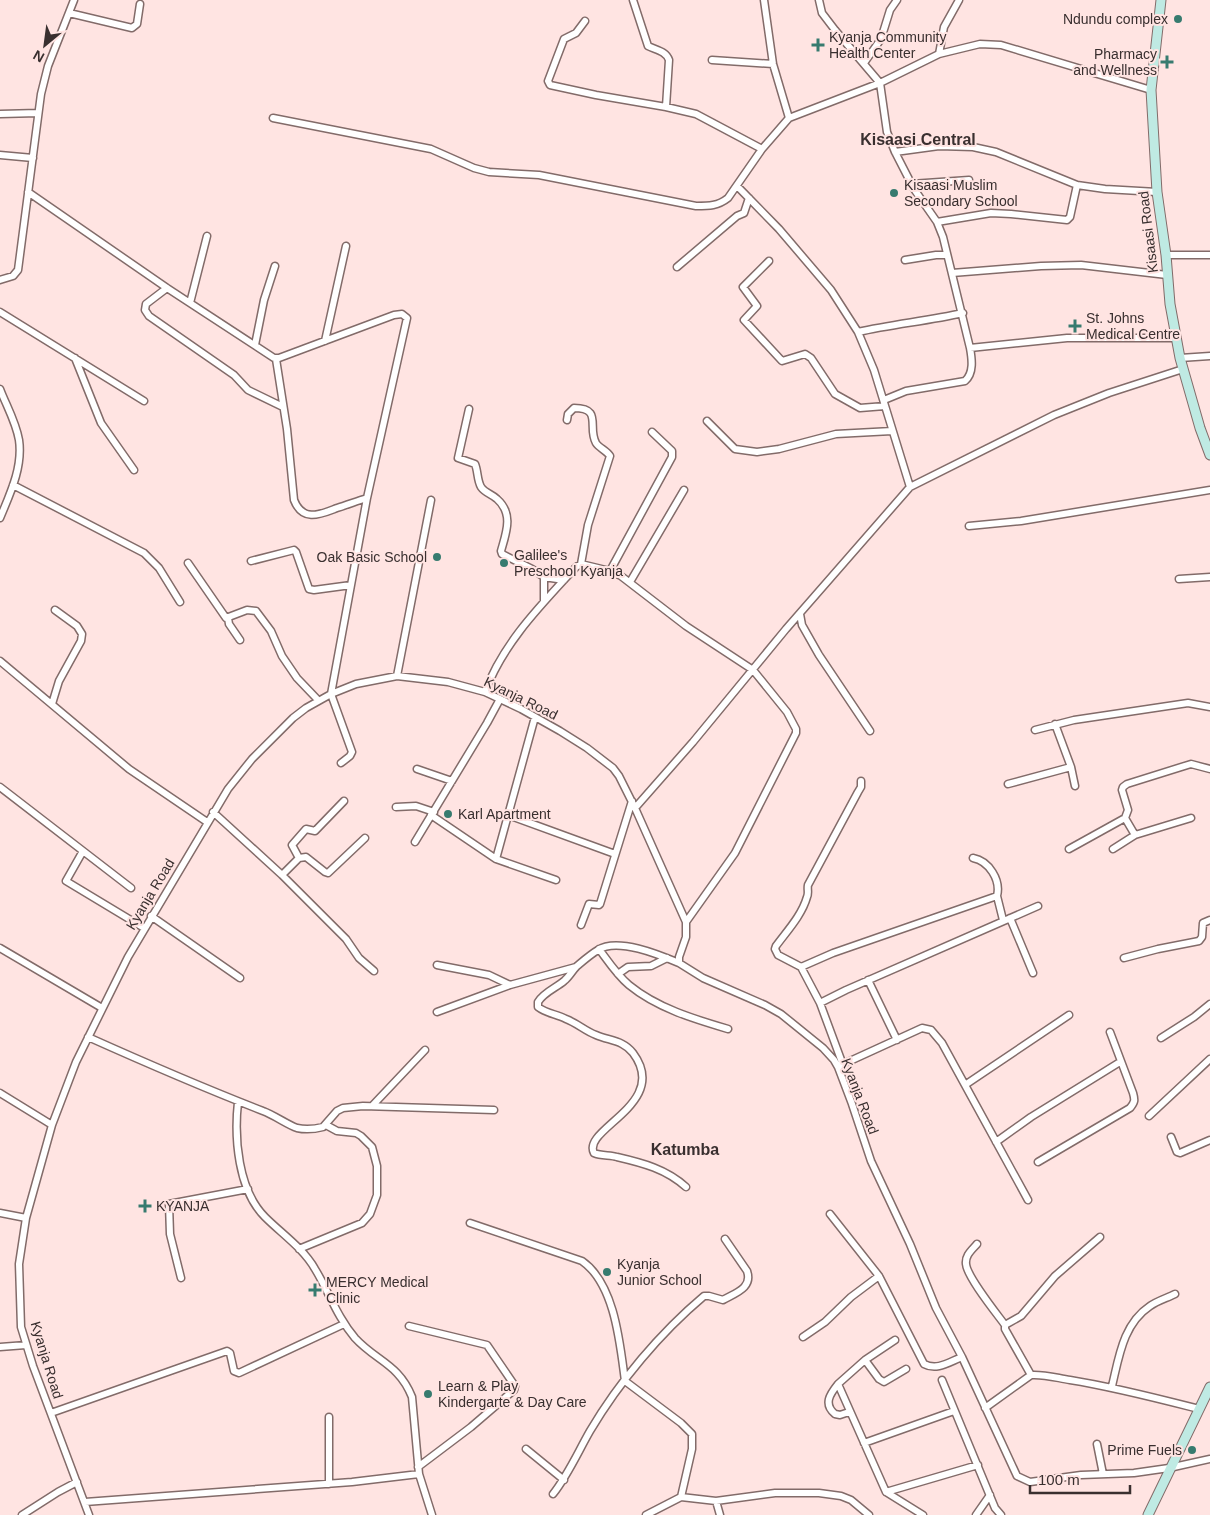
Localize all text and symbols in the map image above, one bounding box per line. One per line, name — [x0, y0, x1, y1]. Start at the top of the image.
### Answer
place label: Ndundu complex — [1063, 11, 1168, 27]
marker: Ndundu complex — [1172, 13, 1184, 25]
north arrow — [20, 20, 70, 70]
place label: Kyanja Community Health Center — [829, 29, 947, 61]
marker: Kyanja Community Health Center — [811, 38, 825, 52]
place label: Pharmacy and Wellness — [1073, 46, 1157, 78]
text: N — [30, 47, 47, 66]
marker: Pharmacy and Wellness — [1161, 56, 1173, 68]
district label: Kisaasi Central — [860, 131, 976, 148]
place label: Kisaasi Muslim Secondary School — [904, 177, 1018, 209]
marker: Kisaasi Muslim Secondary School — [888, 187, 900, 199]
street label: Kisaasi Road — [1135, 190, 1161, 274]
place label: St. Johns Medical Centre — [1086, 310, 1180, 342]
marker: St. Johns Medical Centre — [1068, 319, 1082, 333]
place label: Galilee's Preschool Kyanja — [514, 547, 623, 579]
place label: Oak Basic School — [317, 549, 427, 565]
marker: Oak Basic School — [431, 551, 443, 563]
marker: Galilee's Preschool Kyanja — [498, 557, 510, 569]
street label: Kyanja Road — [481, 673, 561, 723]
place label: Karl Apartment — [458, 806, 551, 822]
marker: Karl Apartment — [442, 808, 454, 820]
street label: Kyanja Road — [122, 856, 178, 932]
street label: Kyanja Road — [838, 1056, 882, 1136]
district label: Katumba — [651, 1141, 719, 1158]
place label: KYANJA — [156, 1198, 210, 1214]
marker: KYANJA — [138, 1199, 152, 1213]
place label: Kyanja Junior School — [617, 1256, 702, 1288]
marker: Kyanja Junior School — [601, 1266, 613, 1278]
place label: MERCY Medical Clinic — [326, 1274, 428, 1306]
marker: MERCY Medical Clinic — [308, 1283, 322, 1297]
street label: Kyanja Road — [28, 1319, 66, 1401]
place label: Learn & Play Kindergarte & Day Care — [438, 1378, 587, 1410]
marker: Learn & Play Kindergarte & Day Care — [422, 1388, 434, 1400]
place label: Prime Fuels — [1107, 1442, 1182, 1458]
marker: Prime Fuels — [1186, 1444, 1198, 1456]
scale bar — [1030, 1462, 1130, 1494]
text: 100 m — [1038, 1471, 1080, 1488]

